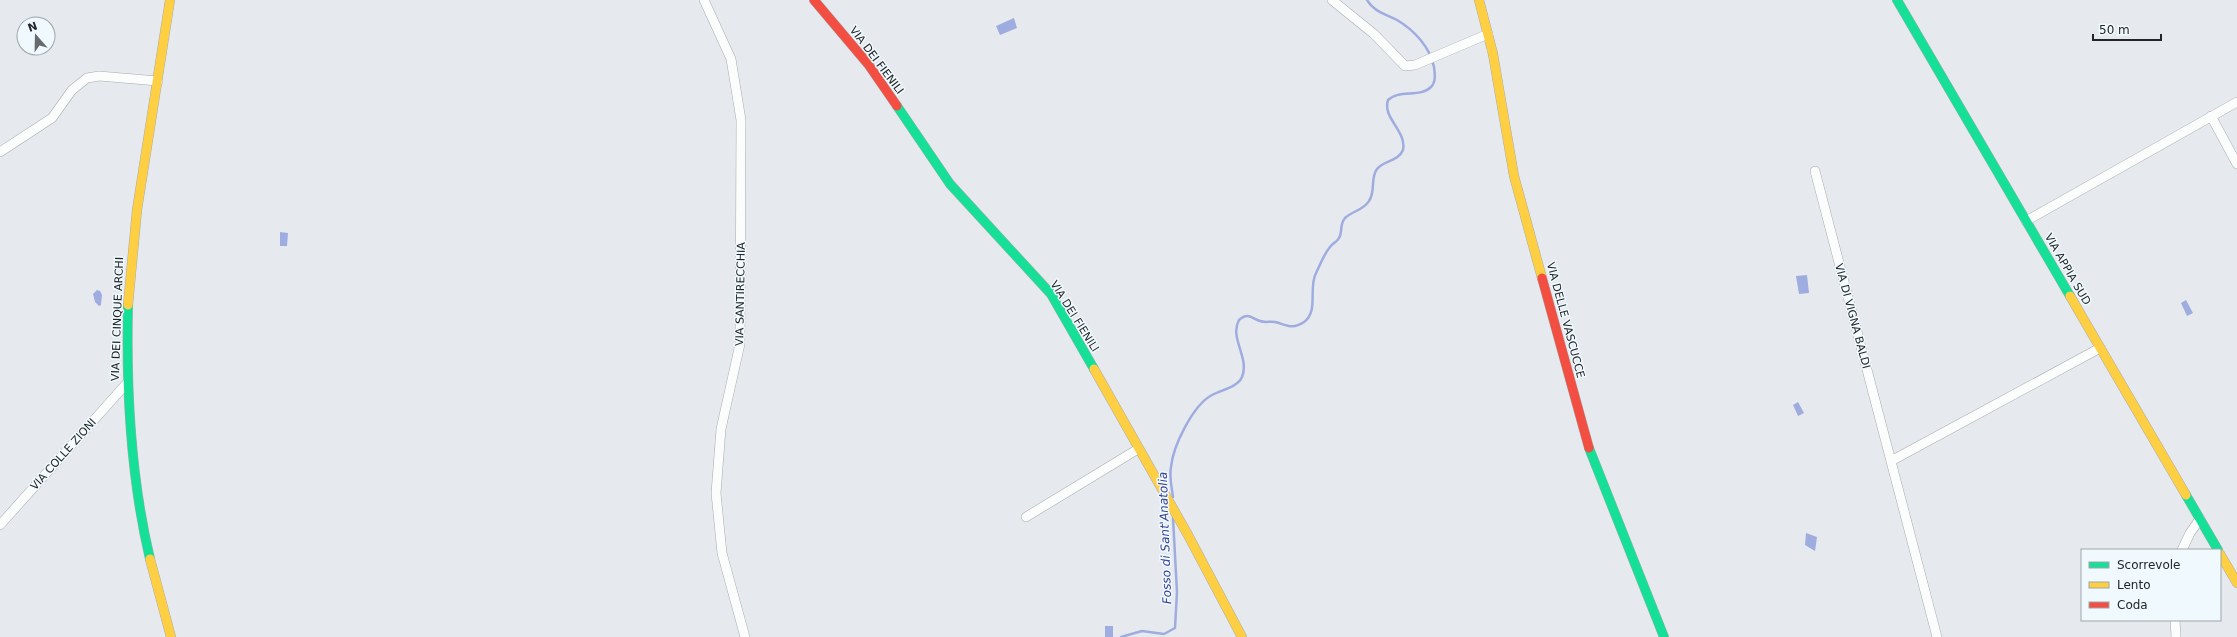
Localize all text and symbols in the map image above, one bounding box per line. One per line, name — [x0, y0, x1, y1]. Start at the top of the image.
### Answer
north arrow — [16, 16, 56, 56]
scale bar — [2093, 16, 2161, 42]
text: N — [26, 19, 39, 35]
text: 50 m — [2099, 23, 2130, 37]
street label: VIA DEI FIENILI — [847, 24, 906, 97]
street label: VIA APPIA SUD — [2042, 231, 2093, 307]
street label: VIA SANTIRECCHIA — [733, 242, 748, 346]
street label: VIA DEI CINQUE ARCHI — [109, 257, 126, 381]
street label: VIA DELLE VASCUCCE — [1544, 261, 1587, 379]
street label: VIA DI VIGNA BALDI — [1832, 262, 1873, 370]
street label: VIA DEI FIENILI — [1048, 278, 1102, 354]
street label: VIA COLLE ZIONI — [28, 416, 99, 493]
water label: Fosso di Sant'Anatolia — [1156, 472, 1174, 604]
legend — [2081, 549, 2221, 621]
text: Scorrevole — [2117, 558, 2181, 572]
text: Lento — [2117, 578, 2151, 592]
text: Coda — [2117, 598, 2148, 612]

